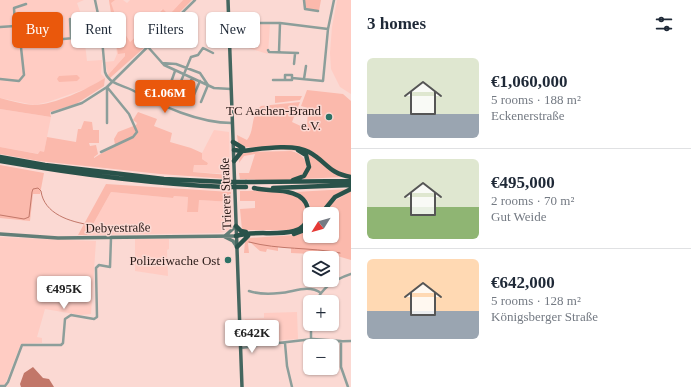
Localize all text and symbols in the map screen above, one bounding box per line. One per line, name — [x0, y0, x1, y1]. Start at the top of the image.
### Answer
chip: Buy — [12, 12, 63, 48]
chip: Rent — [71, 12, 126, 48]
chip: Filters — [134, 12, 198, 48]
chip: New — [206, 12, 260, 48]
icon: filters — [653, 13, 675, 35]
text: 3 homes — [367, 14, 426, 33]
text: €1,060,000 — [491, 72, 568, 91]
icon: home — [399, 74, 447, 122]
pin: €1.06M — [132, 80, 198, 114]
text: €1.06M — [144, 85, 186, 100]
text: 5 rooms · 188 m² — [491, 92, 581, 107]
place label: TC Aachen-Brand e.V. — [226, 103, 321, 133]
text: Eckenerstraße — [491, 108, 565, 123]
marker: TC Aachen-Brand e.V. — [324, 112, 334, 122]
street label: Trierer Straße — [217, 157, 234, 230]
text: €495,000 — [491, 173, 555, 192]
icon: home — [399, 175, 447, 223]
text: 2 rooms · 70 m² — [491, 193, 574, 208]
north arrow — [303, 207, 339, 243]
map controls — [303, 207, 339, 375]
text: Gut Weide — [491, 209, 546, 224]
street label: Debyestraße — [85, 219, 151, 236]
button: layers — [303, 251, 339, 287]
place label: Polizeiwache Ost — [129, 253, 220, 268]
marker: Polizeiwache Ost — [223, 255, 233, 265]
text: €642,000 — [491, 273, 555, 292]
icon: home — [399, 275, 447, 323]
pin: €495K — [36, 276, 92, 310]
text: €495K — [46, 281, 82, 296]
text: 5 rooms · 128 m² — [491, 293, 581, 308]
button: + — [303, 295, 339, 331]
text: Königsberger Straße — [491, 309, 598, 324]
pin: €642K — [224, 320, 280, 354]
text: €642K — [234, 325, 270, 340]
button: − — [303, 339, 339, 375]

